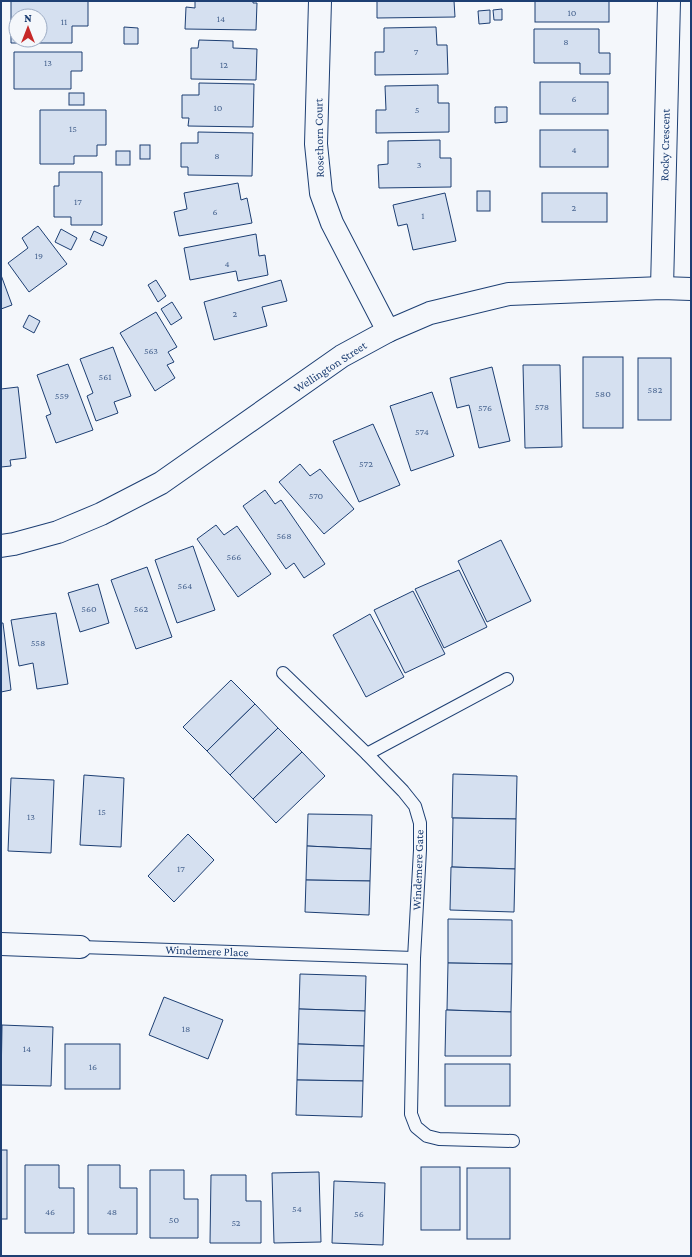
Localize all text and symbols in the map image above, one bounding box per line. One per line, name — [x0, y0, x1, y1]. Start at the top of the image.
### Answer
house number: 10 — [568, 7, 577, 18]
north arrow — [8, 8, 48, 48]
text: N — [24, 12, 32, 24]
house number: 14 — [217, 13, 225, 24]
house number: 11 — [61, 16, 67, 27]
house number: 8 — [563, 36, 569, 47]
house number: 7 — [414, 46, 419, 57]
house number: 13 — [44, 57, 52, 68]
house number: 12 — [220, 59, 228, 70]
house number: 6 — [571, 93, 577, 104]
street label: Rosethorn Court — [311, 97, 327, 178]
house number: 10 — [214, 102, 223, 113]
house number: 5 — [415, 104, 420, 115]
street label: Rocky Crescent — [657, 108, 673, 181]
house number: 15 — [69, 123, 77, 134]
house number: 4 — [571, 144, 577, 155]
house number: 8 — [214, 150, 220, 161]
house number: 3 — [417, 159, 422, 170]
house number: 17 — [74, 196, 82, 207]
house number: 2 — [572, 202, 577, 213]
house number: 6 — [212, 206, 218, 217]
house number: 1 — [421, 210, 425, 221]
house number: 19 — [35, 250, 43, 261]
house number: 4 — [224, 258, 230, 269]
house number: 2 — [233, 308, 238, 319]
street label: Wellington Street — [291, 338, 370, 396]
house number: 563 — [144, 345, 158, 356]
house number: 561 — [98, 371, 112, 382]
house number: 582 — [648, 384, 663, 395]
house number: 580 — [595, 388, 611, 399]
house number: 559 — [55, 390, 69, 401]
house number: 578 — [535, 401, 549, 412]
house number: 576 — [478, 402, 492, 413]
house number: 574 — [415, 426, 429, 437]
house number: 572 — [359, 458, 373, 469]
house number: 570 — [309, 490, 324, 501]
house number: 568 — [276, 530, 292, 541]
house number: 566 — [227, 551, 241, 562]
house number: 564 — [178, 580, 192, 591]
house number: 560 — [81, 603, 97, 614]
house number: 562 — [134, 603, 148, 614]
house number: 558 — [31, 637, 45, 648]
house number: 15 — [98, 806, 106, 817]
house number: 13 — [27, 811, 35, 822]
street label: Windemere Gate — [410, 829, 426, 911]
house number: 17 — [177, 863, 185, 874]
street label: Windemere Place — [165, 943, 249, 959]
house number: 18 — [182, 1023, 190, 1034]
house number: 14 — [23, 1043, 31, 1054]
house number: 16 — [89, 1061, 97, 1072]
house number: 54 — [292, 1203, 302, 1214]
house number: 46 — [45, 1206, 55, 1217]
house number: 48 — [107, 1206, 117, 1217]
house number: 56 — [354, 1208, 364, 1219]
house number: 50 — [169, 1214, 180, 1225]
house number: 52 — [231, 1217, 241, 1228]

